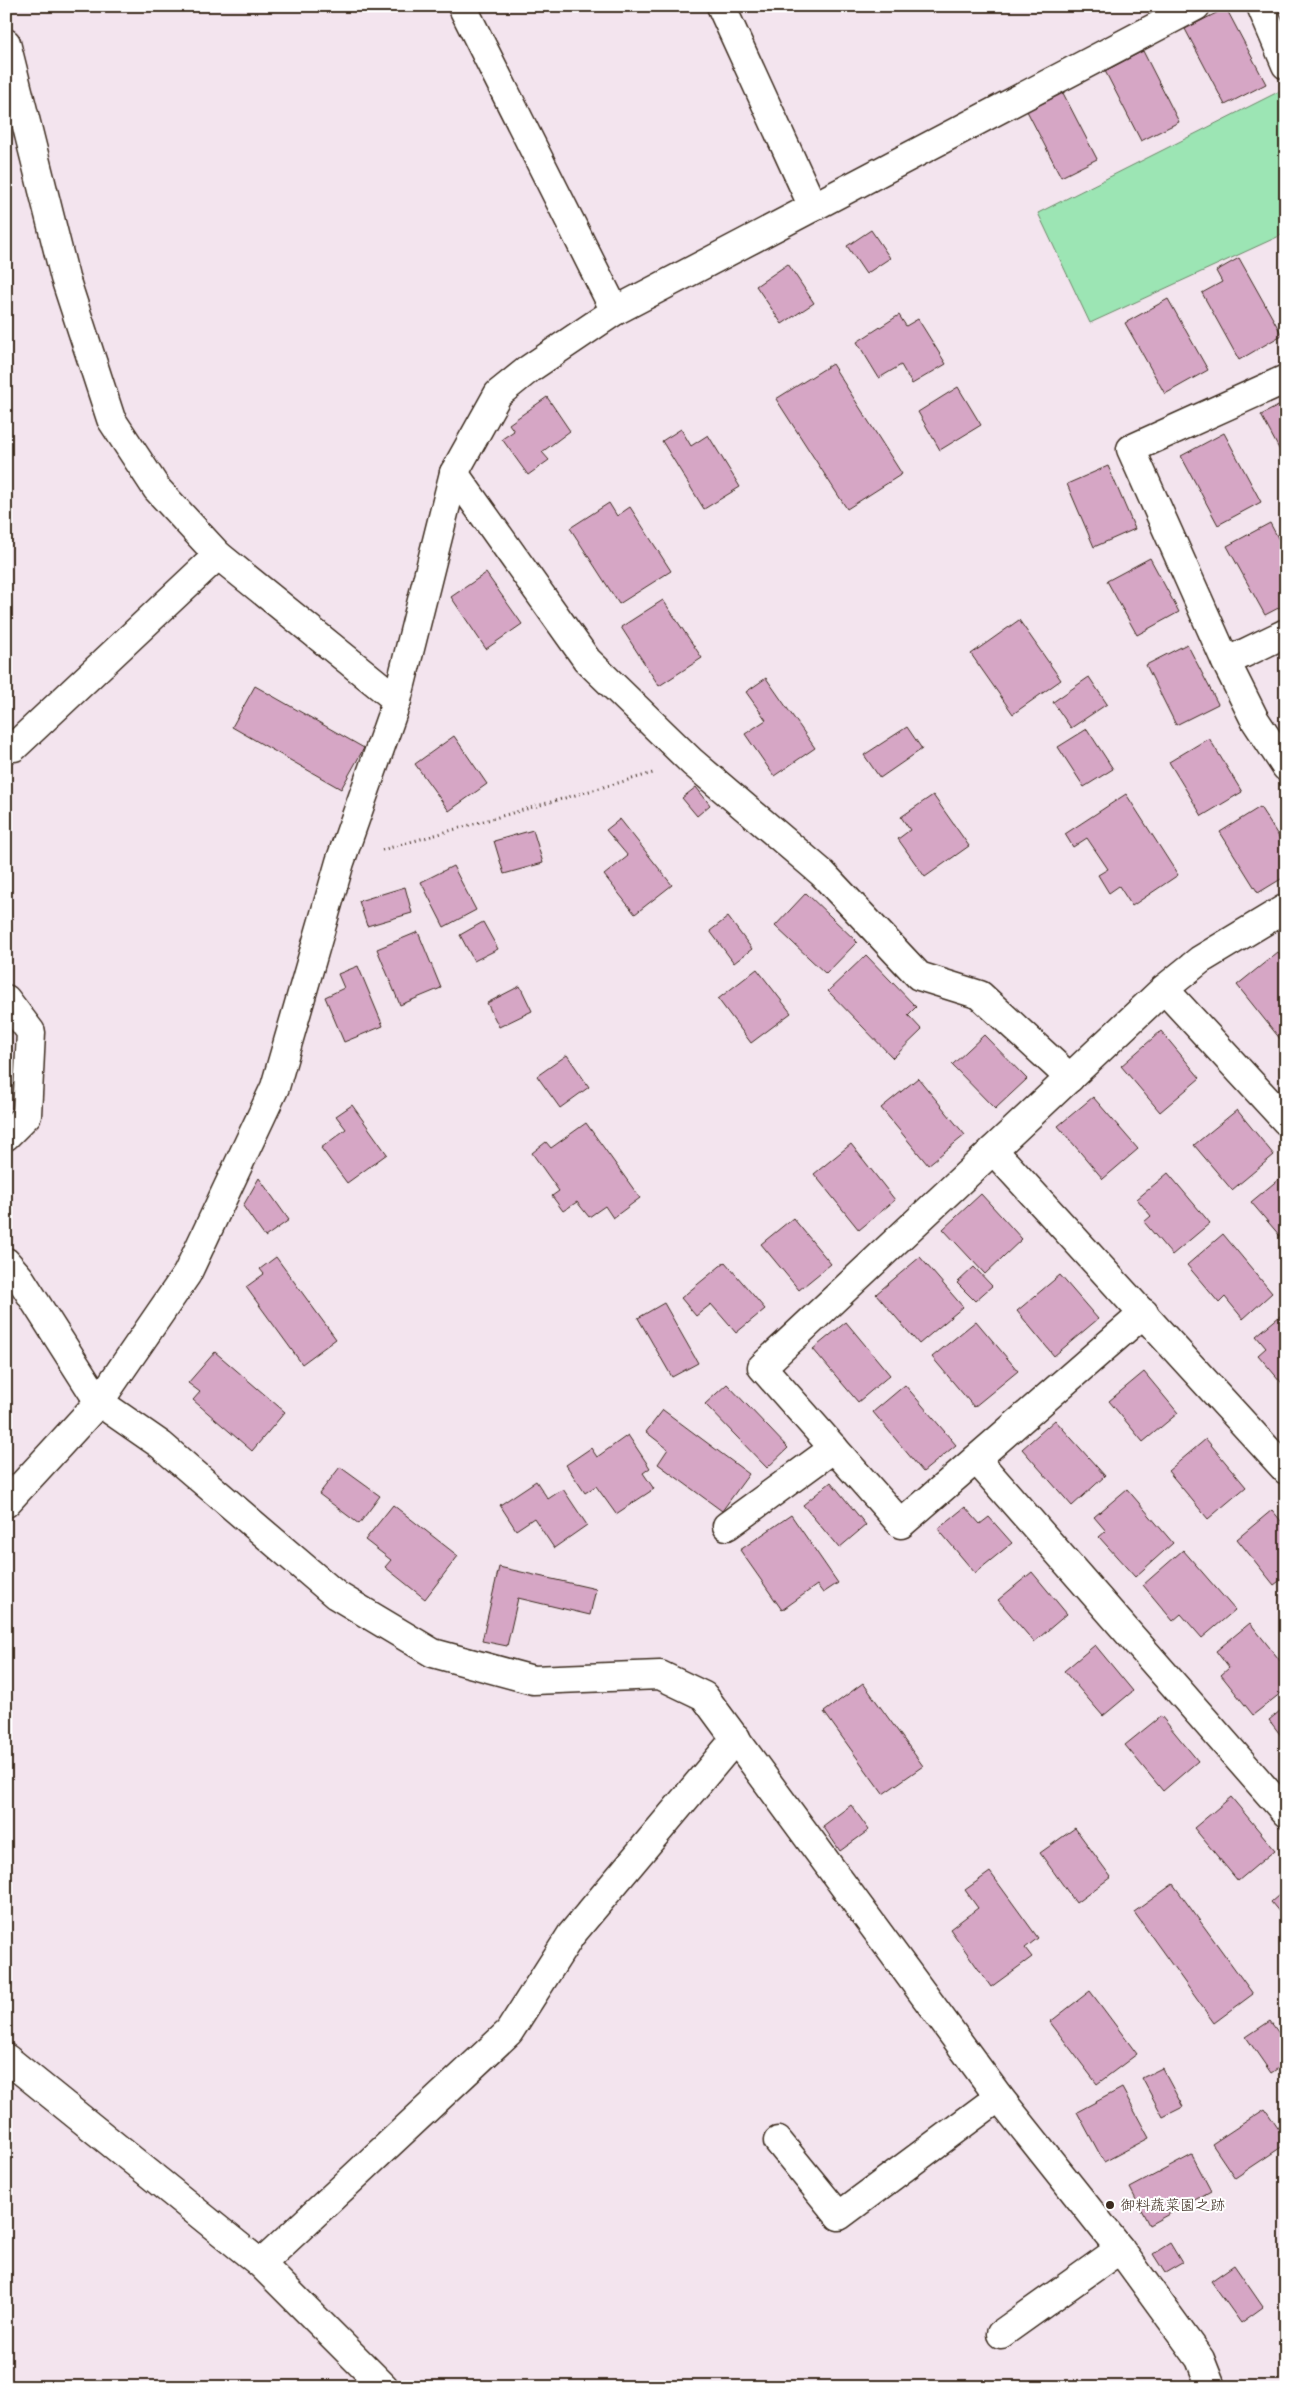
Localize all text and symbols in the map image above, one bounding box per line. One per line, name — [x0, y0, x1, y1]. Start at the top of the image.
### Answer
place label: 御料蔬菜園之跡 — [1120, 2196, 1225, 2215]
marker: 御料蔬菜園之跡 — [1104, 2199, 1116, 2211]

